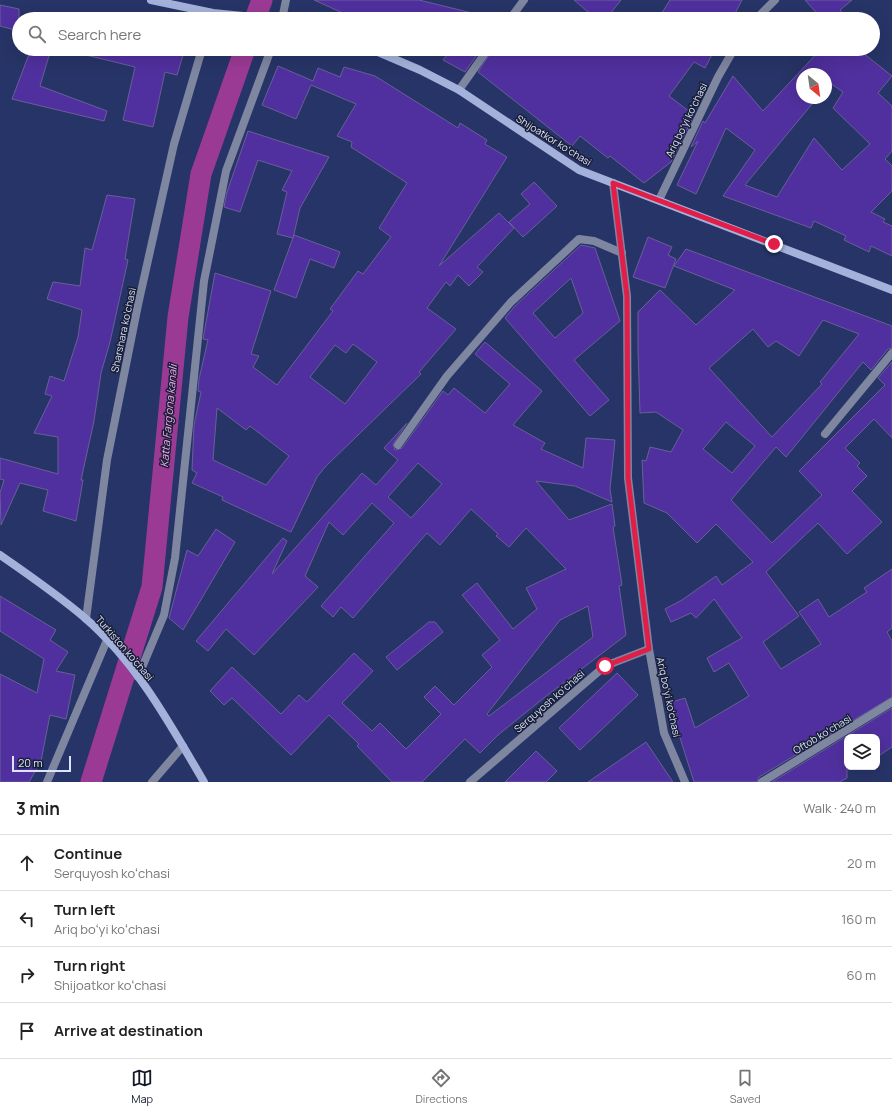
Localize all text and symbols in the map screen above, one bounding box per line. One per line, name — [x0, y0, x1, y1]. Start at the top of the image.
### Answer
search box — [12, 12, 880, 56]
icon: search — [26, 23, 48, 45]
text: Search here — [58, 24, 141, 45]
north arrow — [796, 68, 832, 104]
street label: Ariq boʻyi koʻchasi — [662, 80, 710, 160]
street label: Shijoatkor koʻchasi — [514, 111, 594, 169]
route end — [765, 235, 783, 253]
street label: Sharshara koʻchasi — [107, 286, 139, 374]
water label: Katta Farg'ona kanali — [156, 363, 180, 468]
street label: Turkiston ko’chasi — [93, 612, 157, 684]
street label: Ariq boʻyi koʻchasi — [654, 656, 684, 738]
route start — [596, 657, 614, 675]
street label: Serquyosh koʻchasi — [511, 666, 587, 736]
street label: Oftob koʻchasi — [790, 711, 854, 757]
map controls — [844, 734, 880, 770]
button: layers — [844, 734, 880, 770]
scale bar — [12, 754, 71, 773]
text: 20 m — [18, 755, 43, 770]
text: 3 min — [16, 797, 60, 820]
text: Walk · 240 m — [803, 799, 876, 817]
text: Continue — [54, 843, 122, 864]
icon: ahead — [16, 852, 38, 874]
text: 20 m — [847, 854, 876, 872]
text: Serquyosh koʻchasi — [54, 864, 170, 882]
text: Turn left — [54, 899, 116, 920]
icon: left — [16, 908, 38, 930]
text: 160 m — [841, 910, 876, 928]
text: Ariq boʻyi koʻchasi — [54, 920, 160, 938]
text: Turn right — [54, 955, 125, 976]
icon: right — [16, 964, 38, 986]
text: 60 m — [846, 966, 876, 984]
text: Shijoatkor koʻchasi — [54, 976, 166, 994]
icon: arrive — [16, 1020, 38, 1042]
text: Arrive at destination — [54, 1020, 203, 1041]
tab: Map — [131, 1067, 153, 1106]
tab: Directions — [415, 1067, 468, 1106]
tab: Saved — [730, 1067, 761, 1106]

